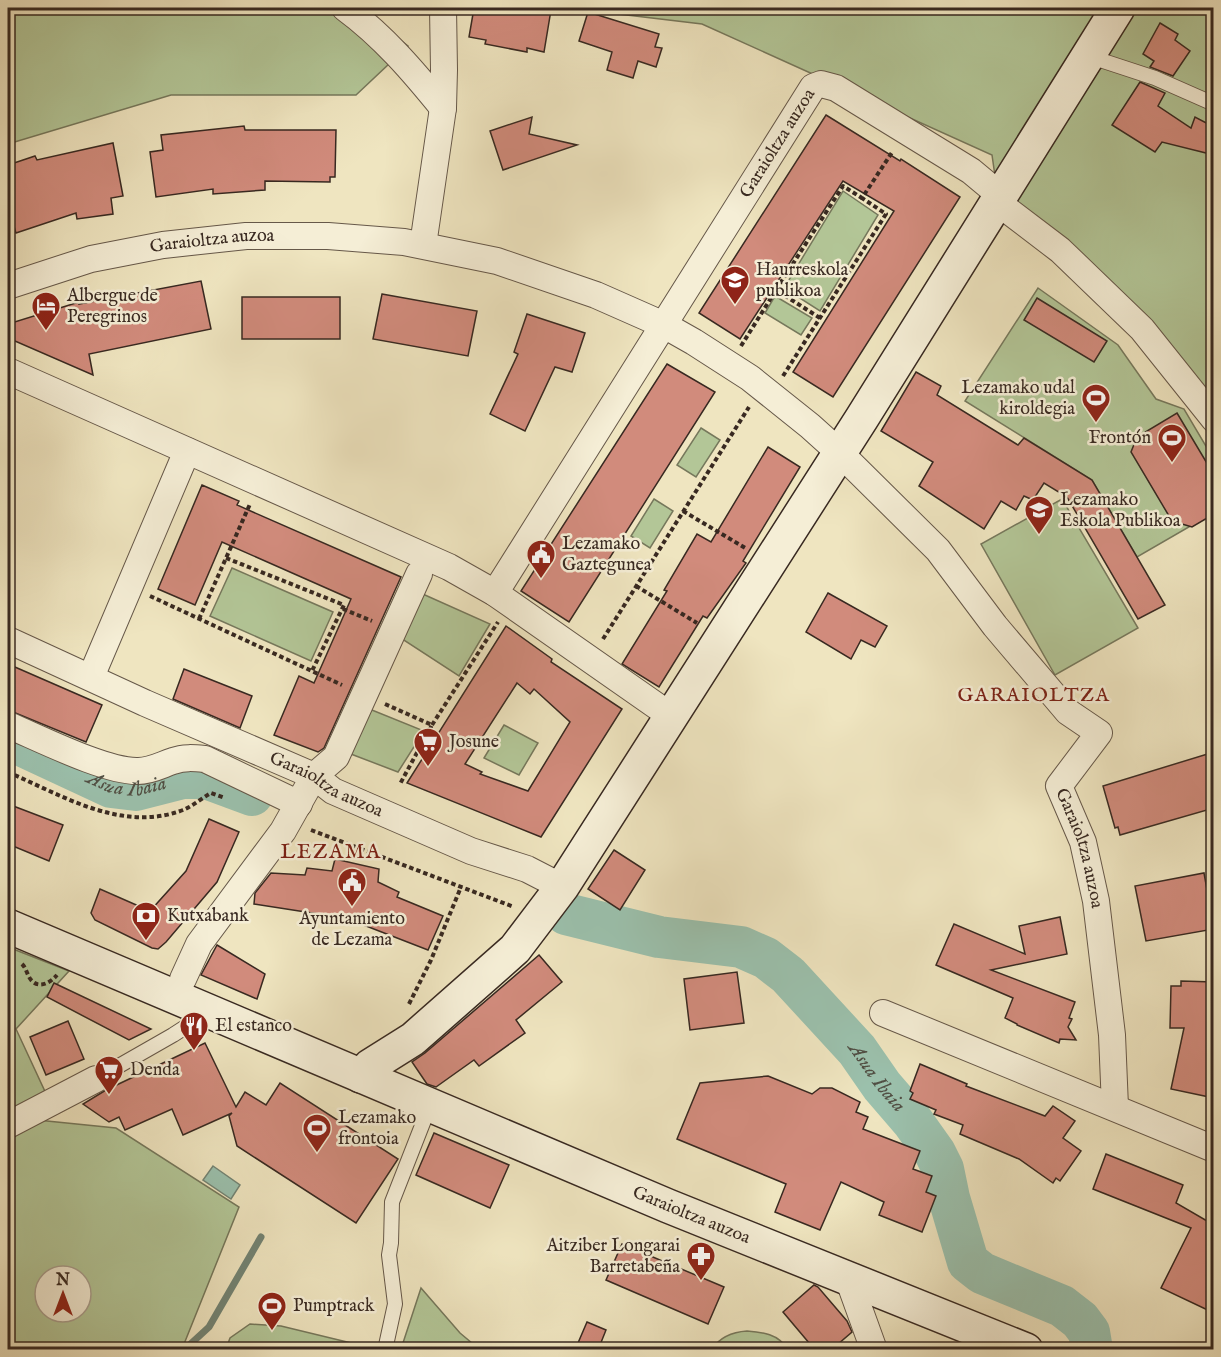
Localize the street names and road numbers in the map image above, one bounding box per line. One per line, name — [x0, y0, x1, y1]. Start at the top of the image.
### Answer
street label: Garaioltza auzoa — [735, 84, 821, 202]
street label: Garaioltza auzoa — [148, 224, 275, 259]
street label: Garaioltza auzoa — [266, 747, 387, 823]
street label: Garaioltza auzoa — [1050, 785, 1108, 910]
street label: Garaioltza auzoa — [629, 1181, 754, 1249]

